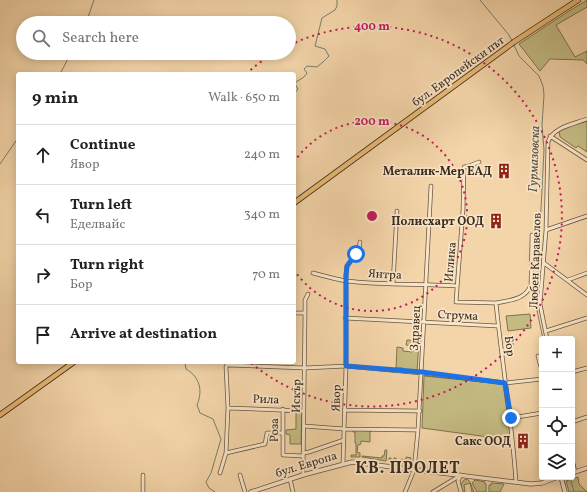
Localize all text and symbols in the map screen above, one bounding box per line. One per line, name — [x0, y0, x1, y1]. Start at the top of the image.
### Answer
search box — [16, 16, 296, 60]
text: 400 m — [354, 19, 390, 35]
icon: search — [30, 27, 52, 49]
text: Search here — [62, 28, 139, 49]
street label: бул. Европейски път — [409, 33, 508, 111]
text: 9 min — [32, 87, 78, 110]
text: Walk · 650 m — [208, 89, 280, 107]
text: 200 m — [354, 114, 390, 130]
water label: Гурмазовска — [525, 125, 545, 193]
text: Continue — [70, 135, 135, 156]
icon: ahead — [32, 144, 54, 166]
text: 240 m — [244, 146, 280, 164]
text: Явор — [70, 156, 99, 174]
building icon: Металик-Мер ЕАД — [495, 162, 513, 180]
place label: Металик-Мер ЕАД — [383, 164, 492, 180]
text: Turn left — [70, 195, 132, 216]
icon: left — [32, 204, 54, 226]
text: 340 m — [244, 206, 280, 224]
centre of rings — [365, 209, 379, 223]
building icon: Полисхарт ООД — [487, 212, 505, 230]
street label: Любен Каравелов — [526, 213, 546, 309]
place label: Полисхарт ООД — [391, 214, 484, 230]
text: Еделвайс — [70, 216, 125, 234]
street label: Иглика — [441, 241, 461, 283]
route start — [347, 245, 365, 263]
text: Turn right — [70, 255, 144, 276]
icon: right — [32, 264, 54, 286]
text: 70 m — [252, 266, 280, 284]
street label: Янтра — [368, 266, 402, 284]
text: Бор — [70, 276, 92, 294]
street label: Здравец — [407, 304, 425, 351]
street label: Струма — [437, 307, 479, 325]
icon: arrive — [32, 324, 54, 346]
text: Arrive at destination — [70, 324, 217, 345]
street label: Бор — [500, 335, 518, 357]
map controls — [539, 336, 575, 480]
button: + — [539, 336, 575, 372]
button: − — [539, 372, 575, 408]
street label: Искър — [289, 379, 305, 413]
street label: Явор — [329, 384, 345, 412]
street label: Рила — [252, 392, 280, 408]
button: locate — [539, 408, 575, 444]
route end — [502, 409, 520, 427]
street label: Роза — [267, 418, 283, 442]
building icon: Сакс ООД — [514, 432, 532, 450]
place label: Сакс ООД — [455, 434, 511, 450]
button: layers — [539, 444, 575, 480]
street label: бул. Европа — [274, 448, 339, 482]
district label: КВ. ПРОЛЕТ — [355, 458, 461, 480]

